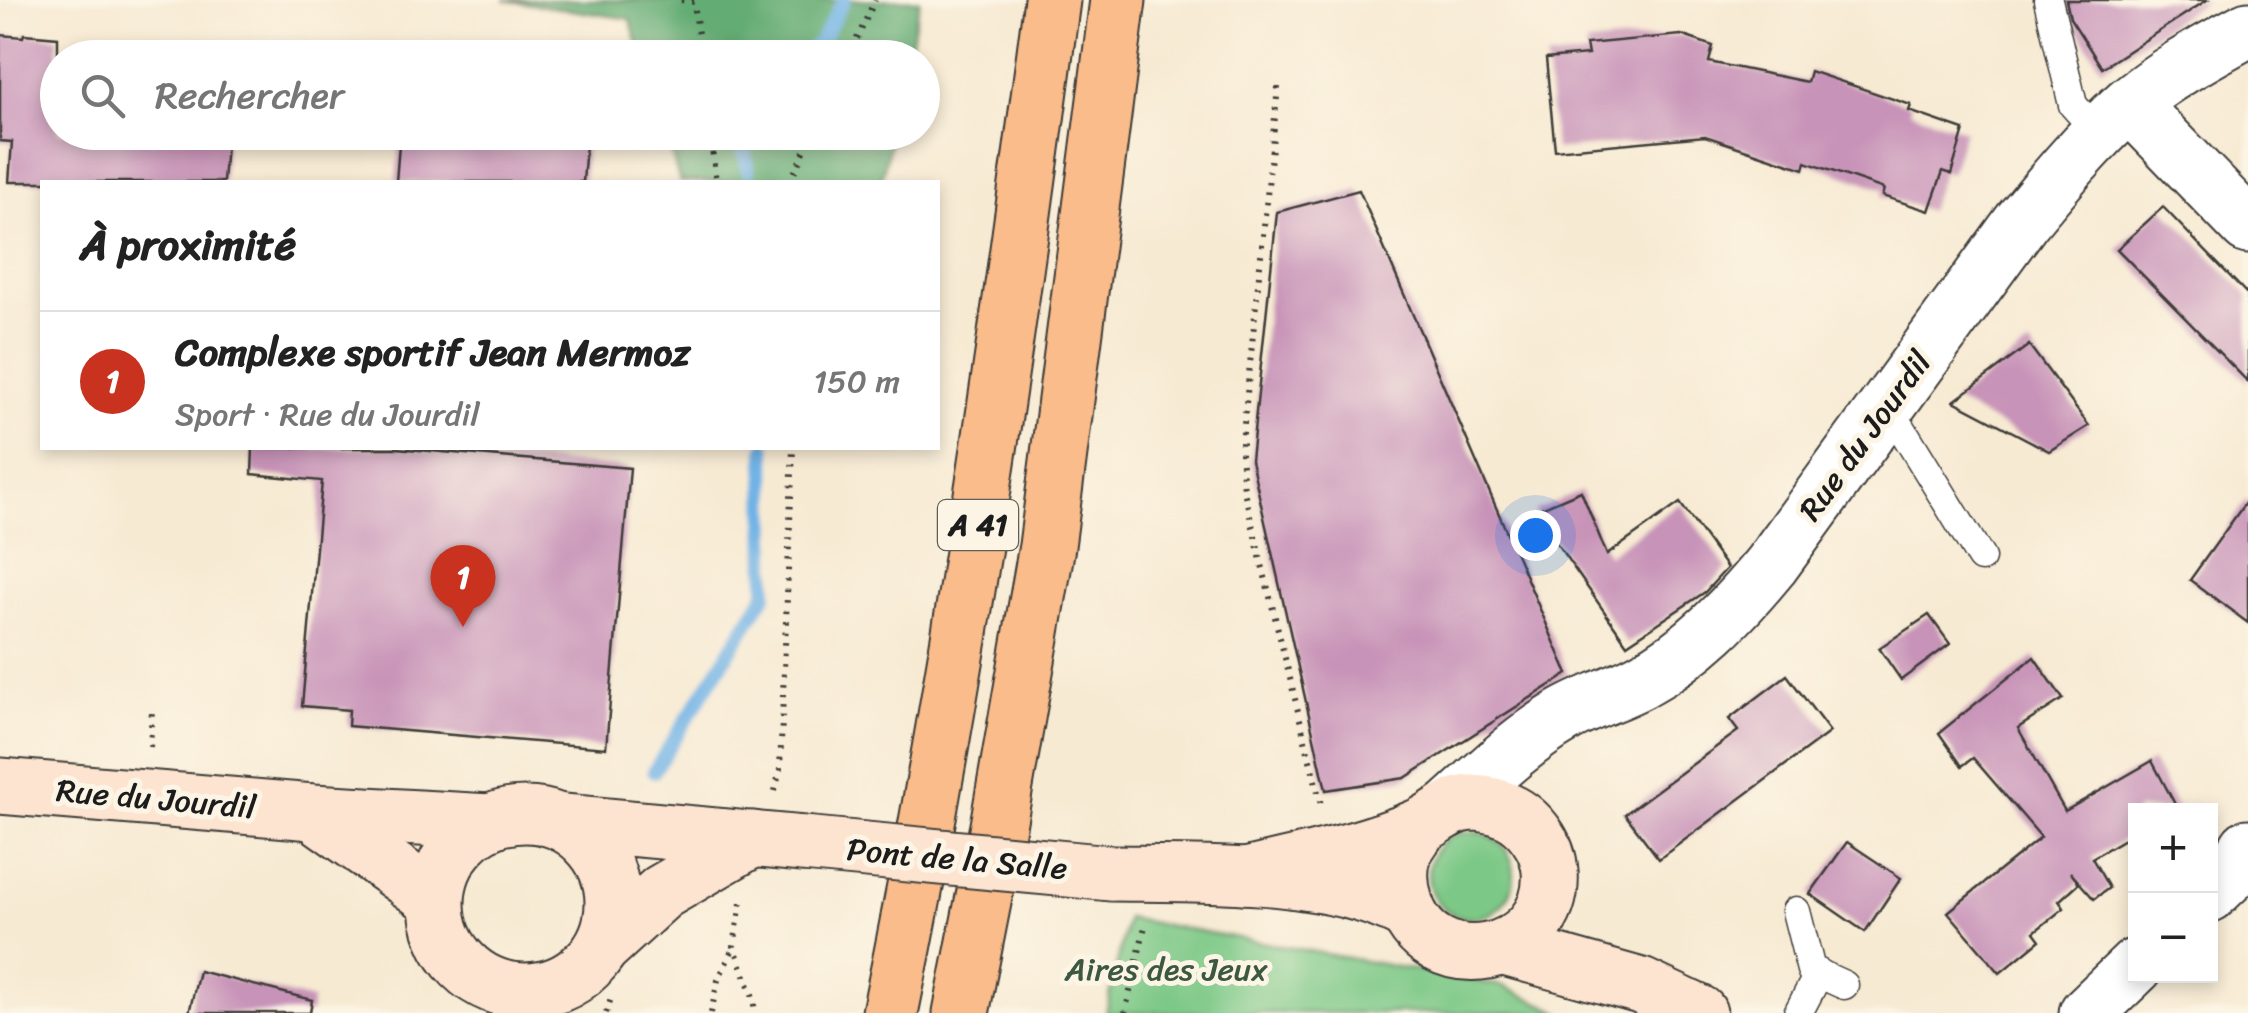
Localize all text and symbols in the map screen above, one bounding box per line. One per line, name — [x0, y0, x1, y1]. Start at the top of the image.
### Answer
search box — [40, 40, 940, 150]
text: Rechercher — [155, 62, 344, 129]
icon: search — [75, 68, 130, 123]
text: À proximité — [80, 208, 296, 282]
text: Complexe sportif Jean Mermoz — [175, 319, 690, 386]
street label: Rue du Jourdil — [1783, 338, 1947, 534]
text: 1 — [106, 353, 119, 410]
text: 150 m — [814, 353, 900, 410]
text: Sport · Rue du Jourdil — [175, 386, 480, 443]
road number: A 41 — [938, 500, 1018, 550]
your location — [1510, 510, 1561, 561]
pin: 1 — [430, 544, 496, 627]
street label: Rue du Jourdil — [54, 762, 259, 836]
map controls — [2128, 803, 2218, 983]
button: + — [2128, 803, 2218, 893]
street label: Pont de la Salle — [844, 821, 1070, 897]
button: − — [2128, 893, 2218, 983]
park label: Aires des Jeux — [1064, 941, 1268, 998]

